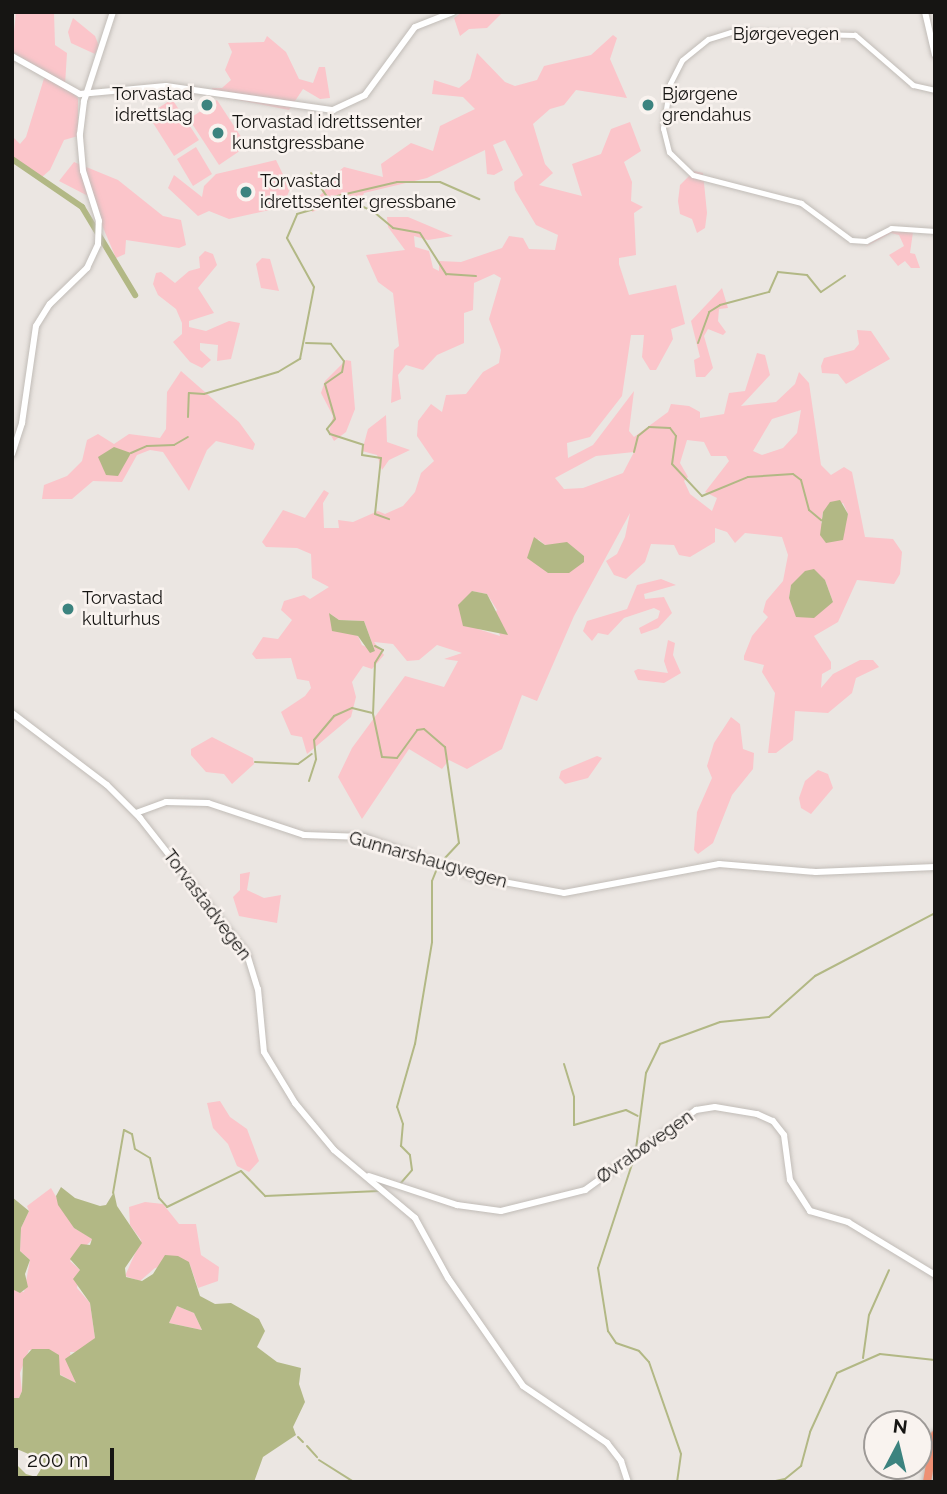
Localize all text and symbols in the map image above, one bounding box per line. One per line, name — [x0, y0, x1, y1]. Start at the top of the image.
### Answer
street label: Bjørgevegen — [733, 23, 839, 45]
place label: Torvastad idrettslag — [112, 84, 193, 126]
place label: Bjørgene grendahus — [662, 84, 751, 126]
marker: Torvastad idrettslag — [199, 97, 215, 113]
marker: Bjørgene grendahus — [640, 97, 656, 113]
place label: Torvastad idrettssenter kunstgressbane — [232, 112, 422, 154]
marker: Torvastad idrettssenter kunstgressbane — [210, 125, 226, 141]
place label: Torvastad idrettssenter gressbane — [260, 171, 456, 214]
marker: Torvastad idrettssenter gressbane — [238, 184, 254, 200]
place label: Torvastad kulturhus — [82, 588, 163, 630]
marker: Torvastad kulturhus — [60, 601, 76, 617]
street label: Gunnarshaugvegen — [346, 827, 510, 893]
street label: Torvastadvegen — [158, 845, 256, 965]
street label: Øvrabøvegen — [593, 1106, 697, 1188]
north arrow — [863, 1410, 933, 1480]
text: N — [892, 1414, 909, 1438]
scale bar — [18, 1434, 117, 1478]
text: 200 m — [27, 1447, 88, 1472]

